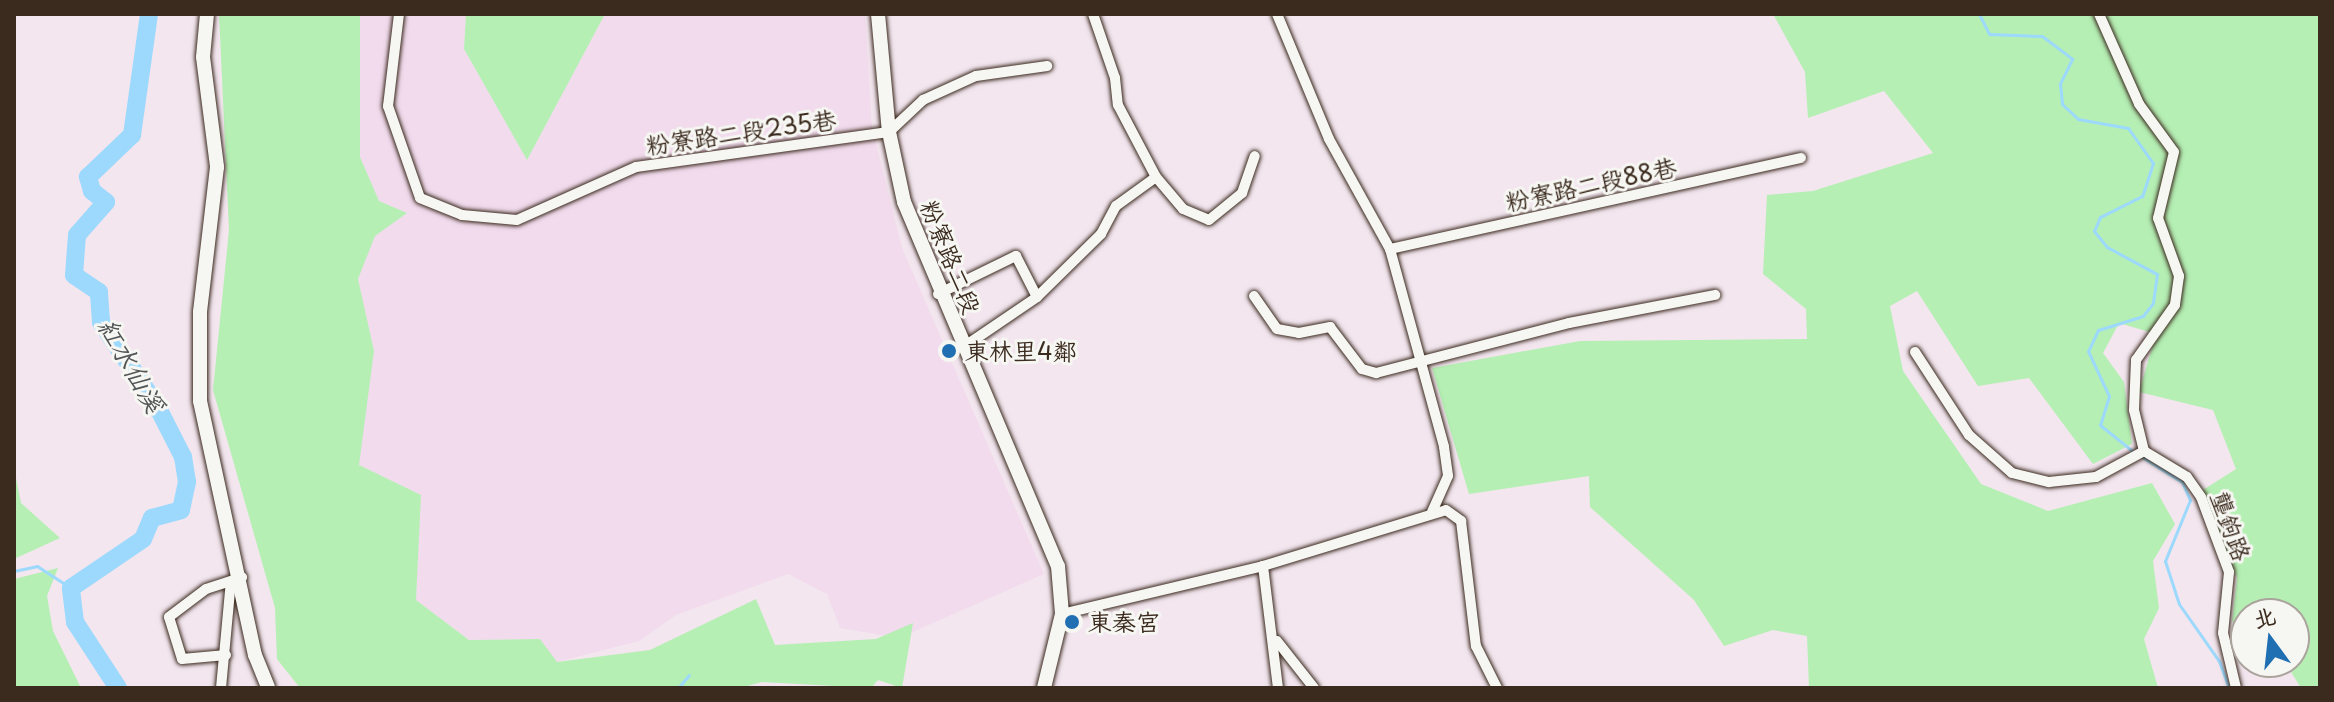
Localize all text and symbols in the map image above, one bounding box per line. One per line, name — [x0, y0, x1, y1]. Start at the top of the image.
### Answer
street label: 粉寮路二段235巷 — [644, 104, 838, 160]
street label: 粉寮路二段88巷 — [1503, 152, 1679, 216]
street label: 粉寮路二段 — [915, 196, 987, 318]
water label: 紅水仙溪 — [92, 312, 172, 418]
place label: 東林里4鄰 — [965, 337, 1077, 365]
marker: 東林里4鄰 — [940, 342, 958, 360]
street label: 壟鉤路 — [2205, 487, 2257, 565]
text: 北 — [2249, 597, 2279, 635]
north arrow — [2230, 598, 2310, 678]
place label: 東秦宮 — [1088, 608, 1160, 636]
marker: 東秦宮 — [1063, 613, 1081, 631]

